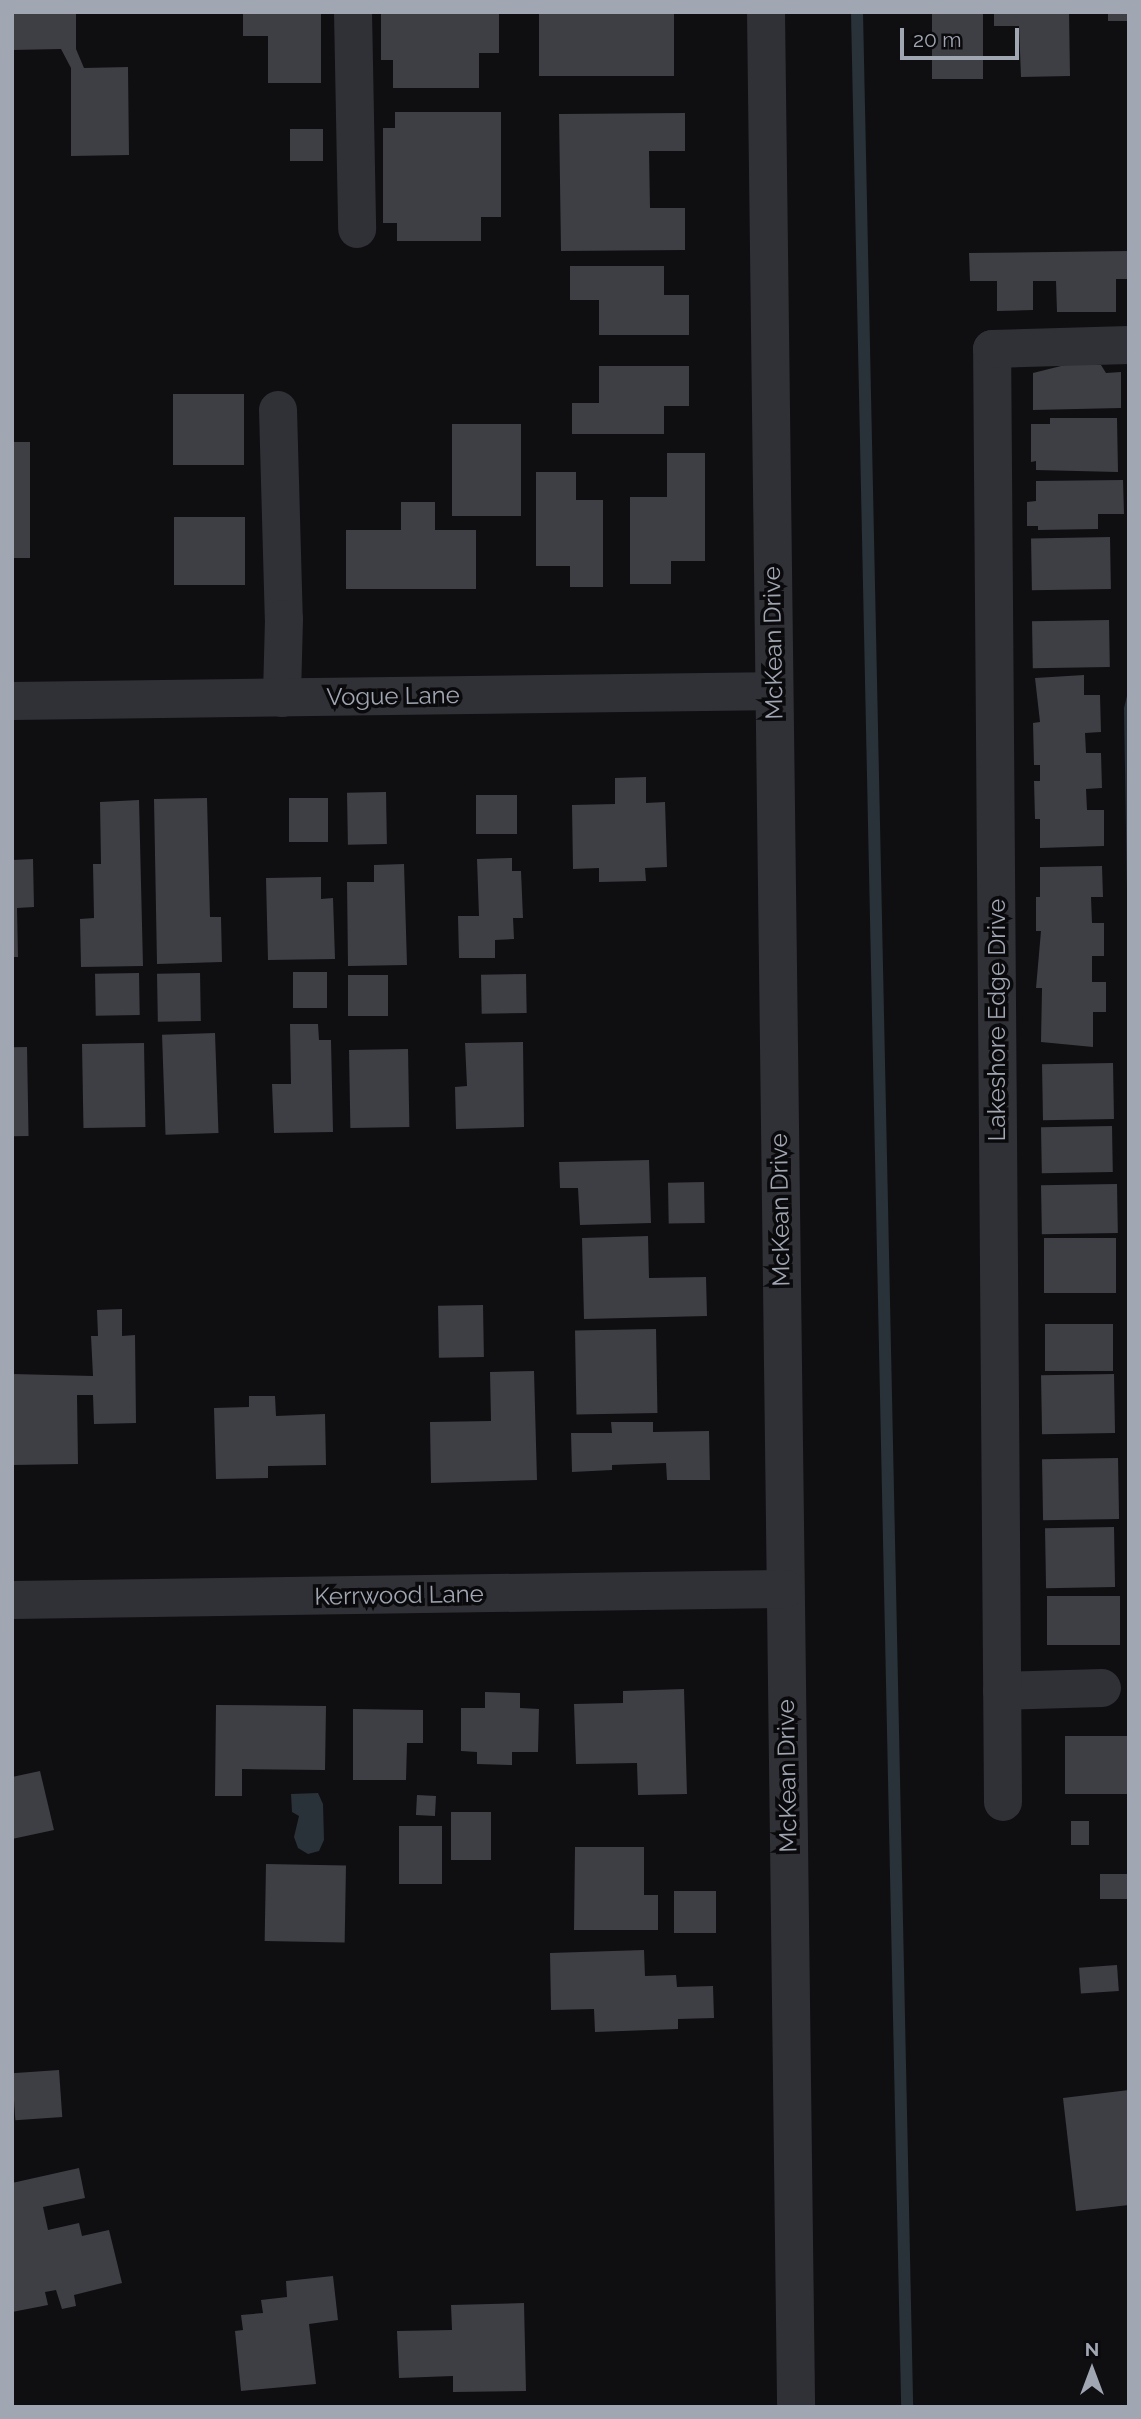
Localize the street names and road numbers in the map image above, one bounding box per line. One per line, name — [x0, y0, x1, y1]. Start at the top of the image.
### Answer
street label: McKean Drive — [757, 566, 789, 720]
street label: Vogue Lane — [326, 680, 460, 712]
street label: Lakeshore Edge Drive — [983, 899, 1011, 1141]
street label: McKean Drive — [764, 1133, 796, 1287]
street label: Kerrwood Lane — [314, 1579, 484, 1611]
street label: McKean Drive — [771, 1699, 803, 1853]

